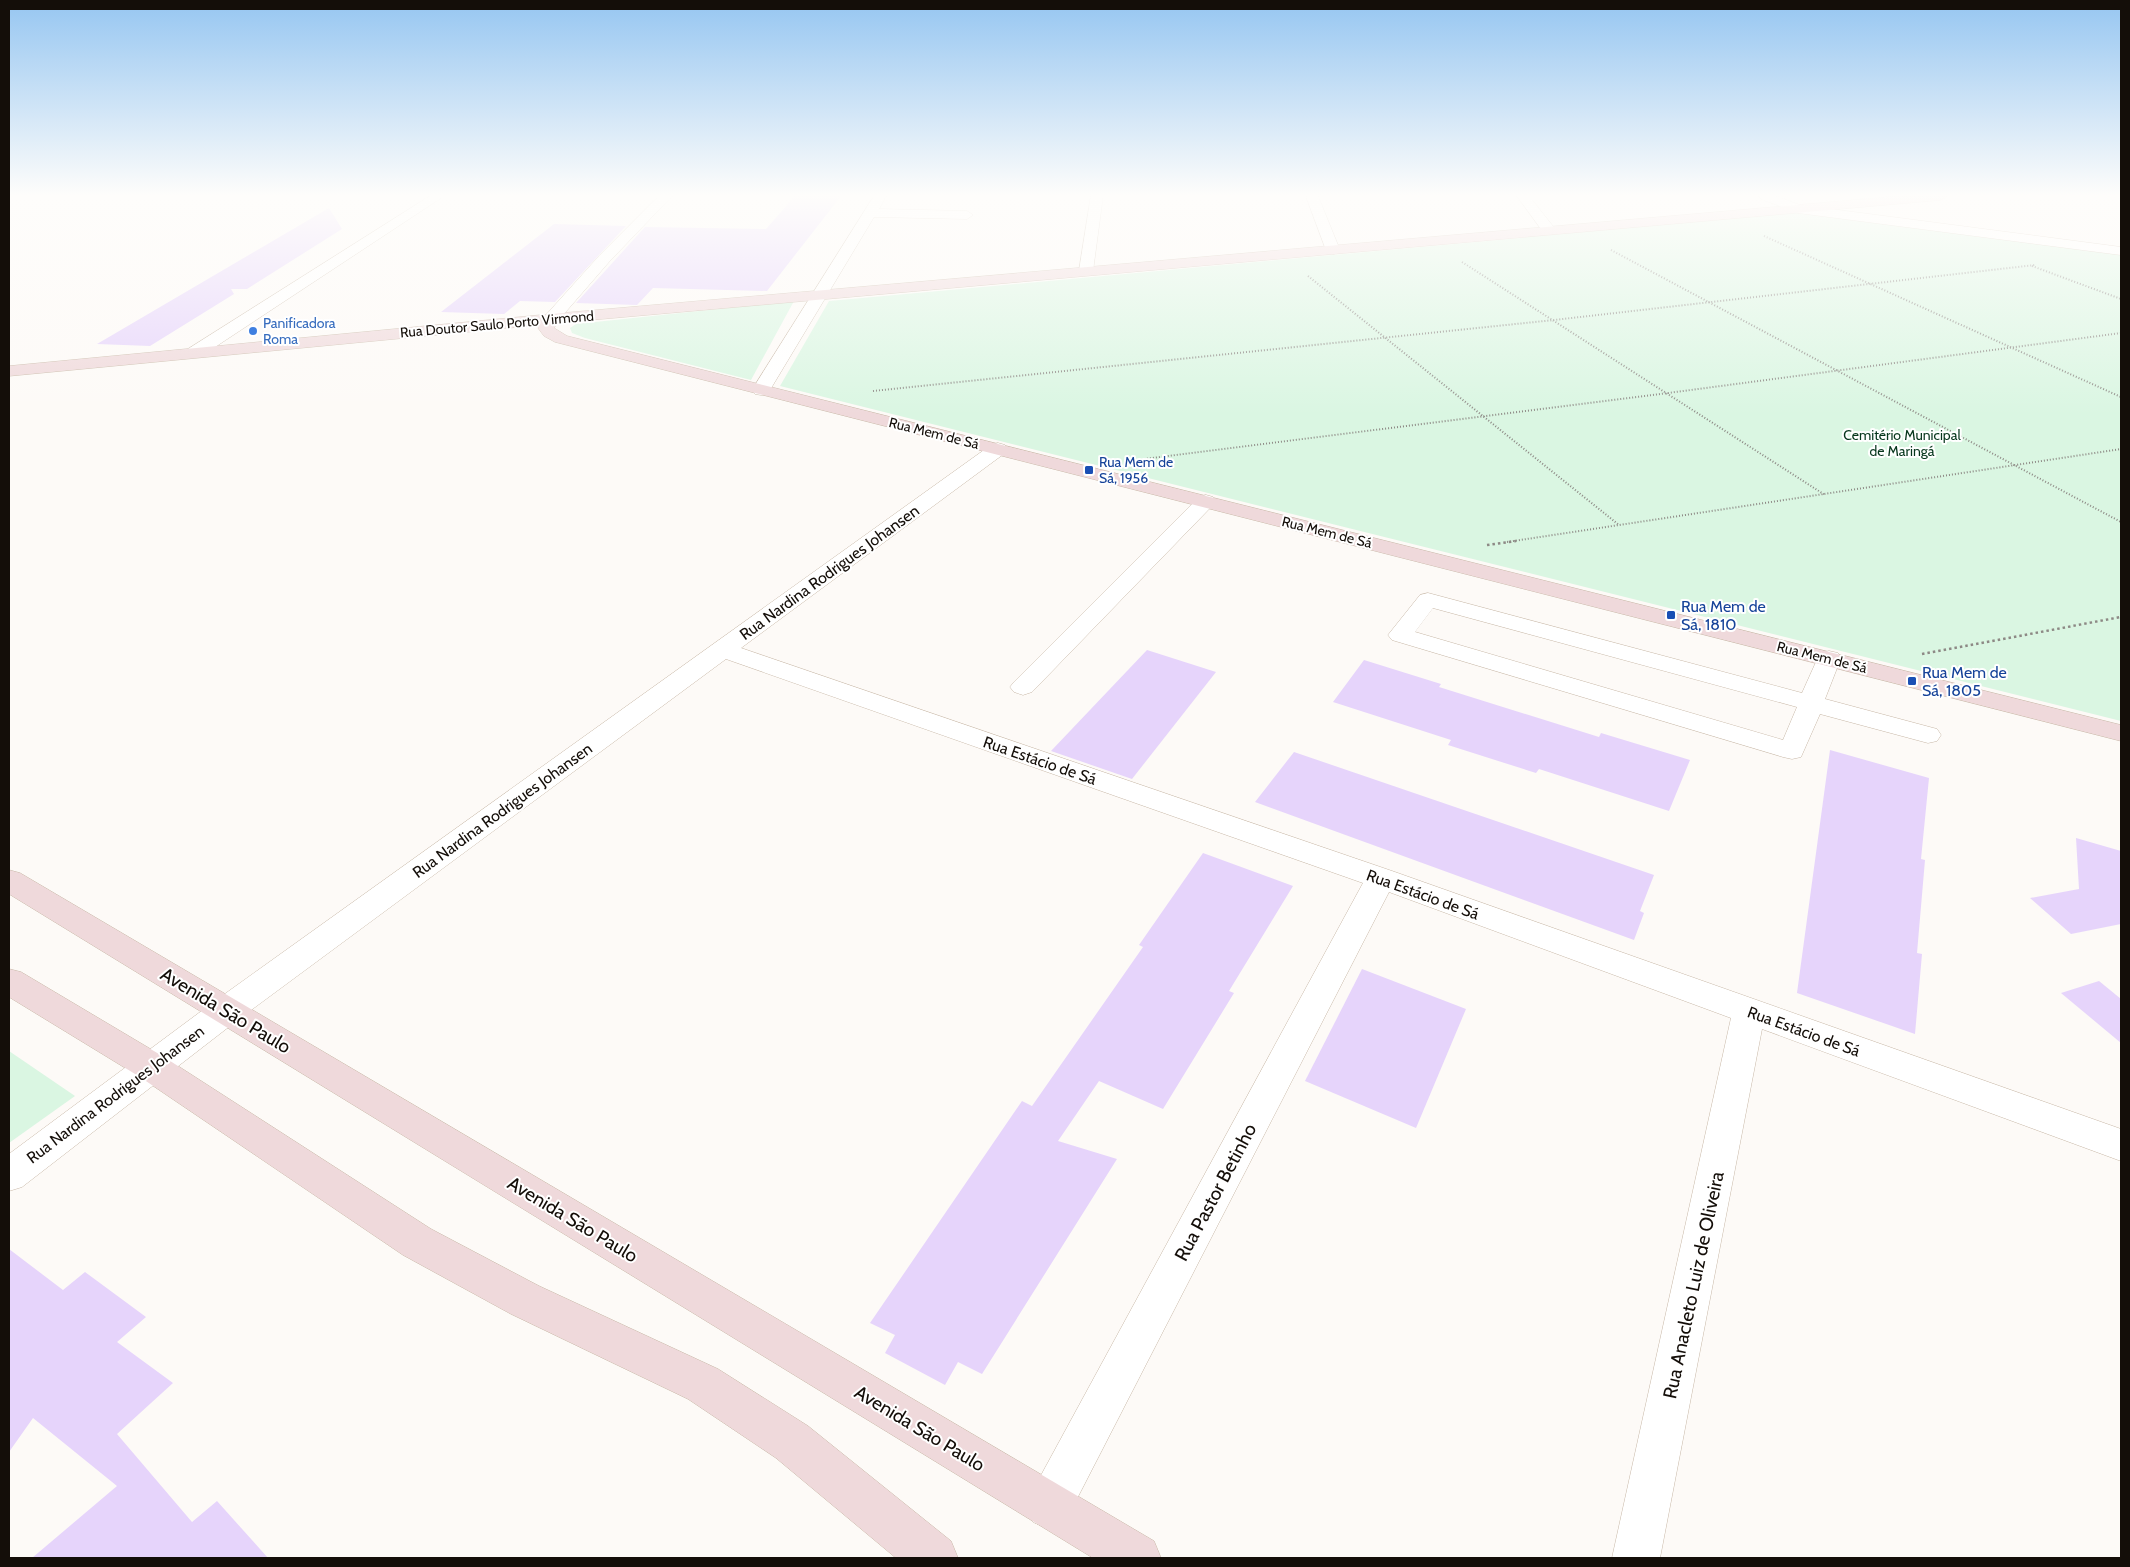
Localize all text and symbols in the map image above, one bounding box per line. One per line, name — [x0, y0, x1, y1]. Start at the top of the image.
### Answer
street label: Rua Doutor Saulo Porto Virmond — [399, 307, 595, 341]
place label: Panificadora Roma — [263, 314, 336, 348]
marker: Panificadora Roma — [247, 325, 259, 337]
street label: Rua Mem de Sá — [887, 413, 981, 453]
park label: Cemitério Municipal de Maringá — [1843, 426, 1961, 460]
place label: Rua Mem de Sá, 1956 — [1099, 453, 1173, 487]
marker: Rua Mem de Sá, 1956 — [1083, 464, 1095, 476]
street label: Rua Nardina Rodrigues Johansen — [736, 501, 923, 644]
street label: Rua Mem de Sá — [1280, 512, 1374, 552]
place label: Rua Mem de Sá, 1810 — [1681, 597, 1766, 634]
marker: Rua Mem de Sá, 1810 — [1665, 609, 1677, 621]
street label: Rua Mem de Sá — [1775, 637, 1869, 677]
place label: Rua Mem de Sá, 1805 — [1922, 663, 2007, 700]
marker: Rua Mem de Sá, 1805 — [1906, 675, 1918, 687]
street label: Rua Estácio de Sá — [981, 732, 1099, 789]
street label: Rua Nardina Rodrigues Johansen — [409, 739, 596, 882]
street label: Rua Estácio de Sá — [1364, 865, 1482, 924]
street label: Avenida São Paulo — [156, 962, 295, 1058]
street label: Rua Estácio de Sá — [1745, 1002, 1863, 1061]
street label: Rua Nardina Rodrigues Johansen — [23, 1021, 208, 1167]
street label: Rua Pastor Betinho — [1170, 1120, 1261, 1265]
street label: Rua Anacleto Luiz de Oliveira — [1658, 1169, 1729, 1401]
street label: Avenida São Paulo — [503, 1171, 642, 1267]
street label: Avenida São Paulo — [850, 1380, 989, 1476]

